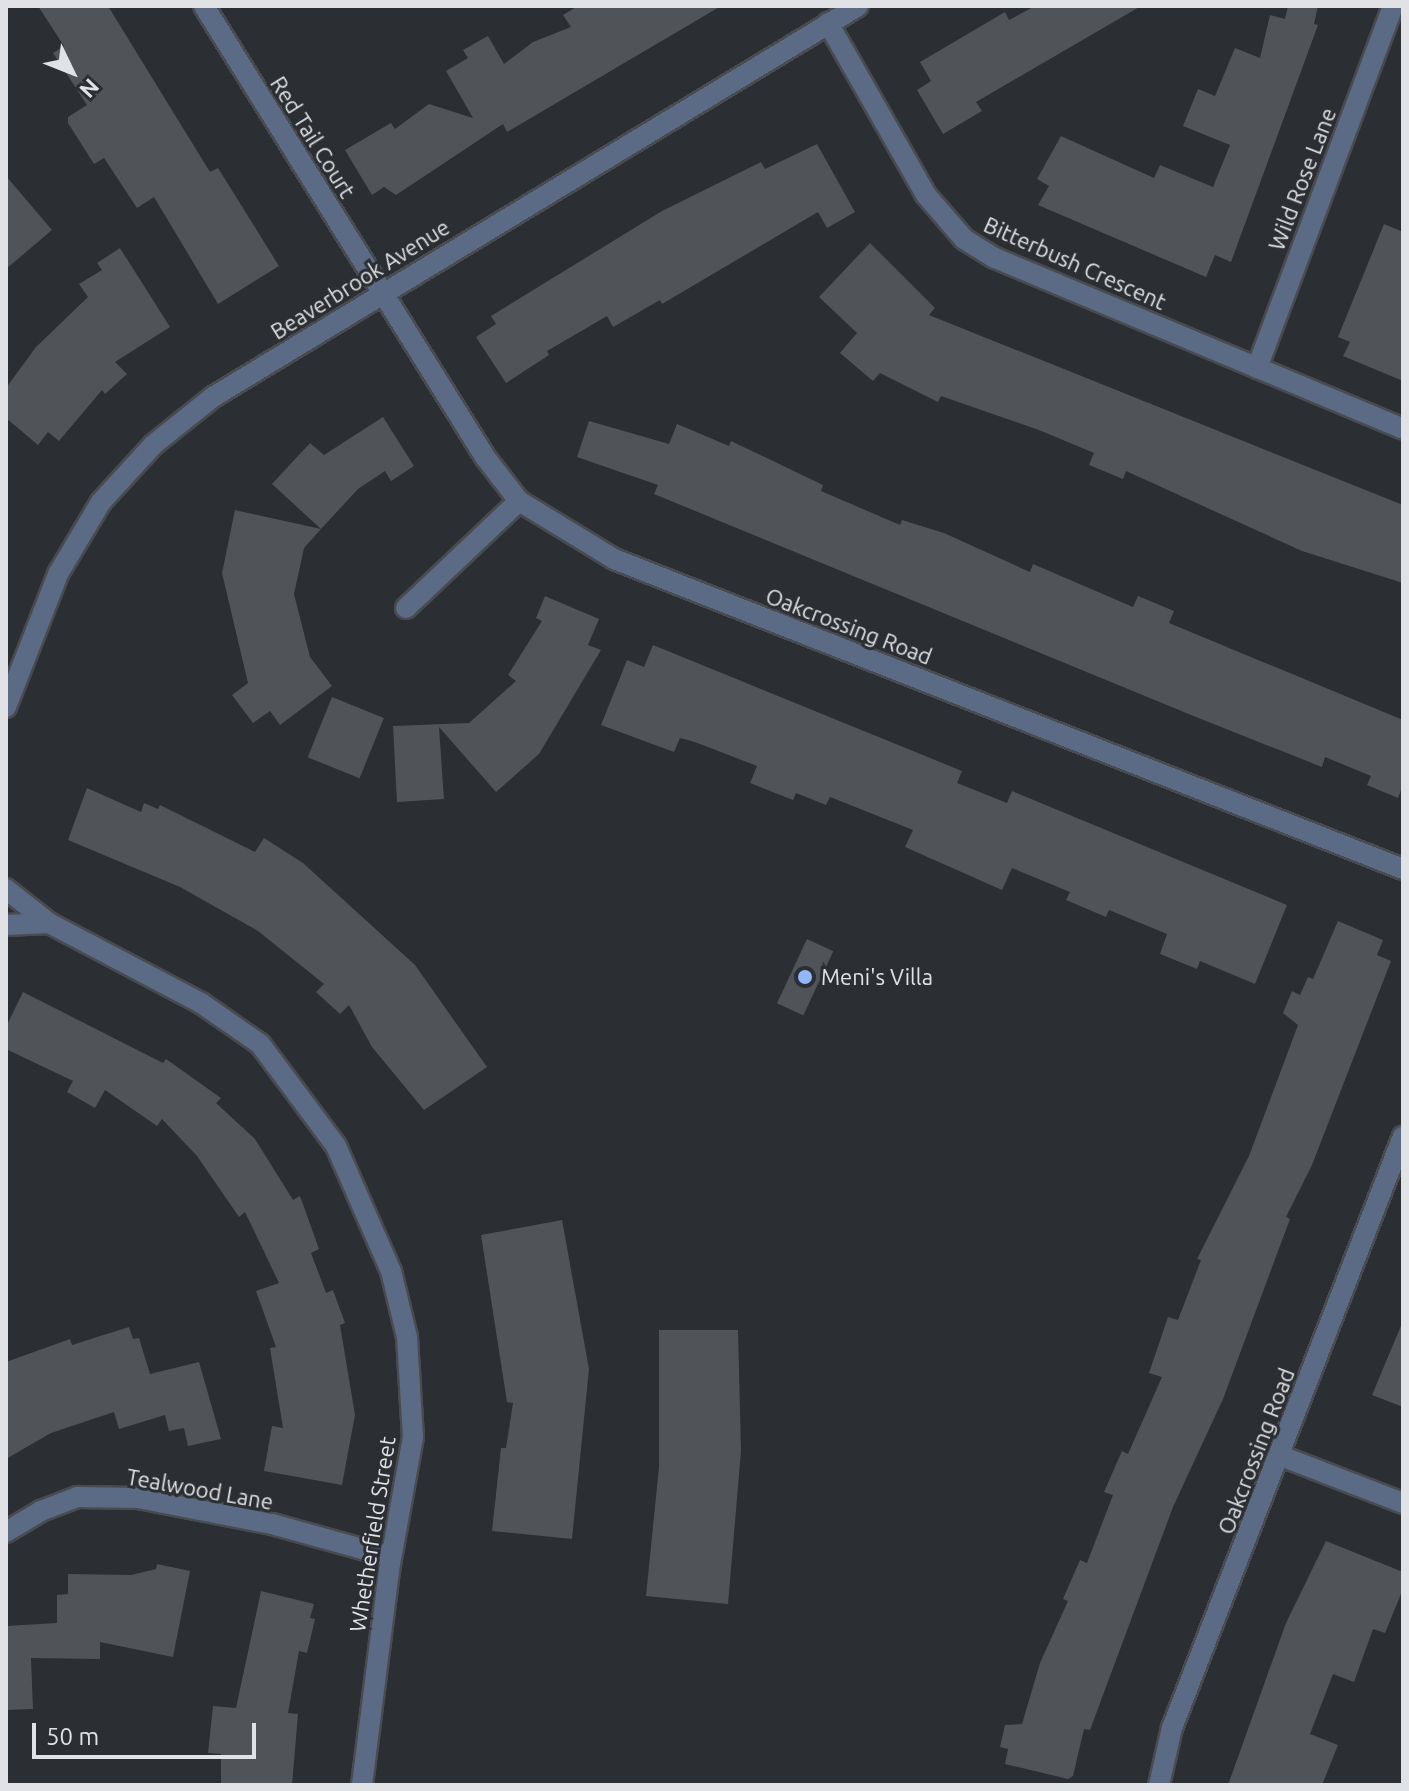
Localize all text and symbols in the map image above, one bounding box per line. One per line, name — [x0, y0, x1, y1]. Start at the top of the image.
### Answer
north arrow — [32, 32, 112, 112]
street label: Red Tail Court — [265, 71, 361, 203]
text: N — [75, 74, 105, 103]
street label: Wild Rose Lane — [1263, 104, 1341, 254]
street label: Bitterbush Crescent — [980, 211, 1170, 315]
street label: Beaverbrook Avenue — [266, 213, 454, 345]
street label: Oakcrossing Road — [762, 582, 936, 670]
place label: Meni's Villa — [821, 964, 933, 990]
marker: Meni's Villa — [796, 968, 814, 986]
street label: Oakcrossing Road — [1212, 1364, 1300, 1538]
street label: Whetherfield Street — [343, 1434, 401, 1634]
street label: Tealwood Lane — [125, 1463, 275, 1515]
scale bar — [36, 1707, 260, 1757]
text: 50 m — [46, 1723, 99, 1750]

